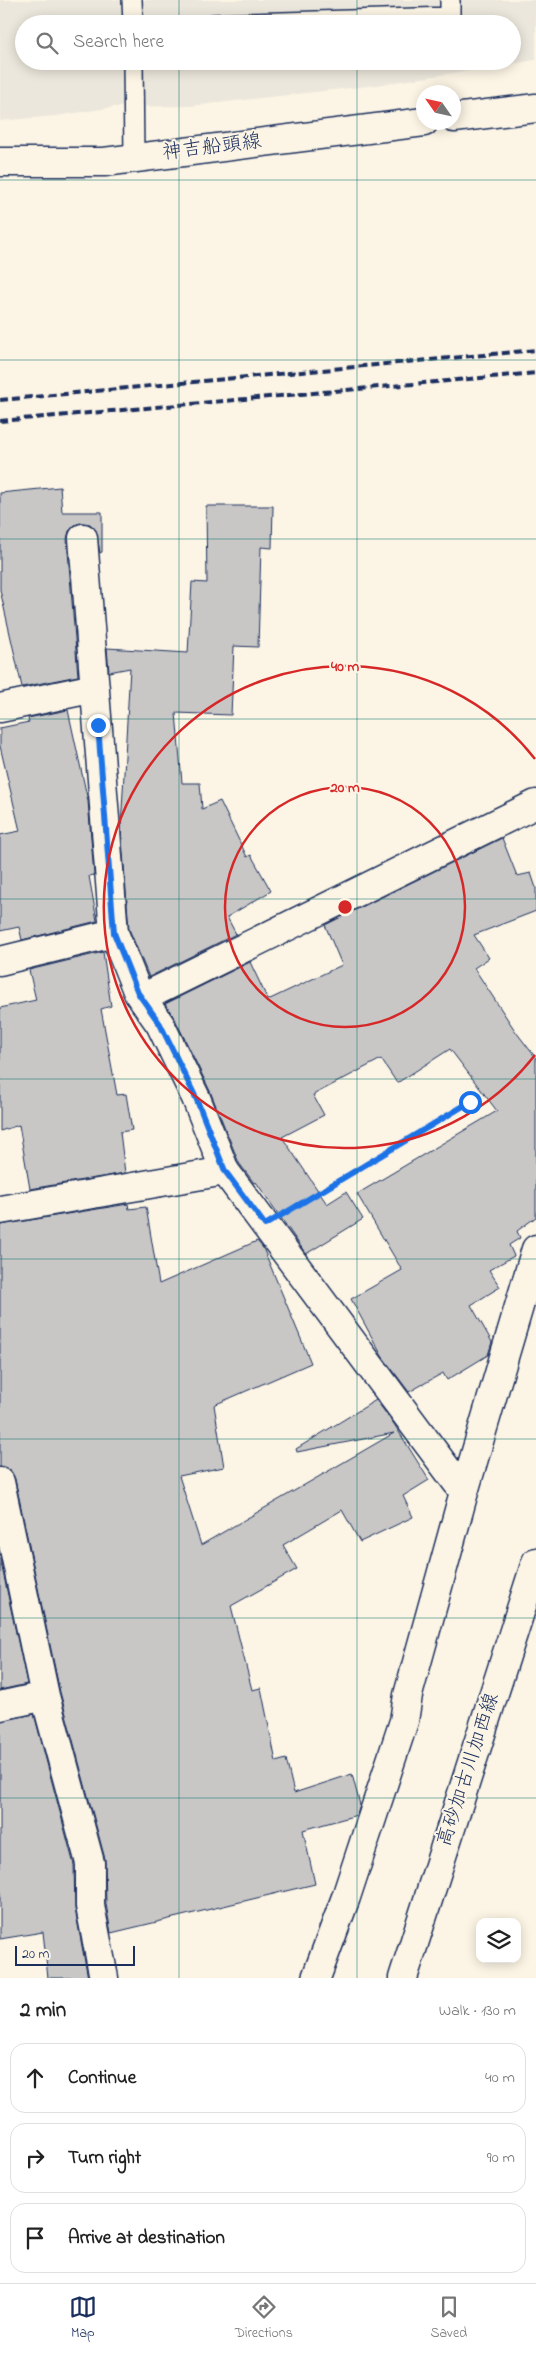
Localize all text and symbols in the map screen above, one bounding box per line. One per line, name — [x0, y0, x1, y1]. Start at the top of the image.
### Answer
search box — [15, 15, 521, 70]
icon: search — [33, 29, 61, 57]
text: Search here — [73, 29, 164, 56]
north arrow — [416, 85, 461, 130]
street label: 神吉船頭線 — [161, 128, 263, 168]
text: 40 m — [330, 656, 359, 678]
route end — [87, 714, 110, 737]
text: 20 m — [329, 777, 360, 799]
centre of rings — [336, 898, 354, 916]
route start — [459, 1091, 482, 1114]
street label: 高砂加古川加西線 — [430, 1689, 508, 1851]
map controls — [476, 1918, 521, 1963]
button: layers — [476, 1918, 521, 1963]
scale bar — [15, 1943, 135, 1966]
text: 20 m — [22, 1944, 49, 1965]
text: 2 min — [20, 1996, 66, 2026]
text: Walk · 130 m — [439, 1999, 516, 2023]
icon: ahead — [21, 2064, 49, 2092]
text: Continue — [68, 2065, 136, 2092]
text: 40 m — [485, 2066, 515, 2090]
icon: right — [21, 2144, 49, 2172]
text: Turn right — [68, 2145, 141, 2172]
text: 90 m — [487, 2146, 515, 2170]
icon: arrive — [21, 2224, 49, 2252]
text: Arrive at destination — [68, 2225, 225, 2252]
tab: Map — [69, 2293, 97, 2344]
tab: Directions — [235, 2293, 293, 2344]
tab: Saved — [431, 2293, 467, 2344]

